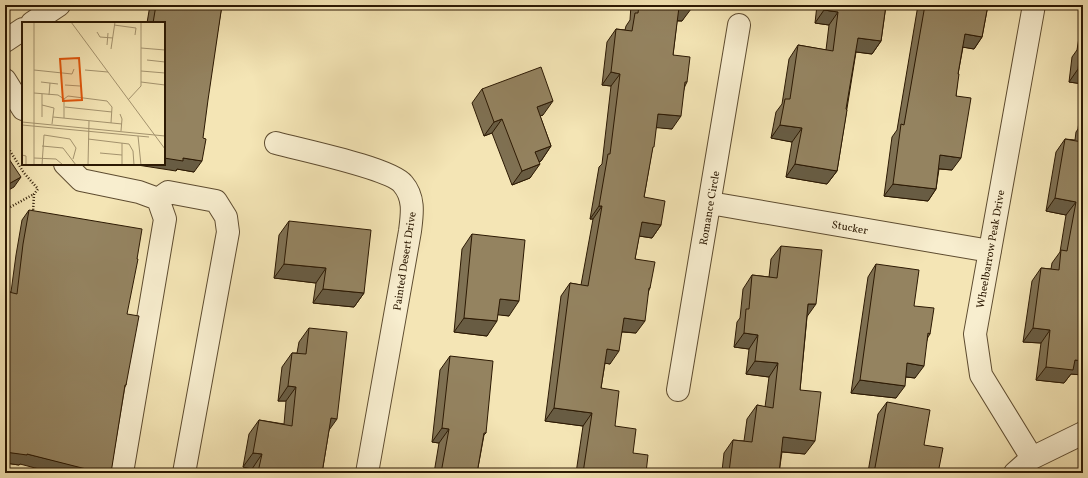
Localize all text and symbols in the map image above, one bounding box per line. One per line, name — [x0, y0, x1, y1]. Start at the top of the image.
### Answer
inset map — [22, 22, 165, 165]
street label: Romance Circle — [697, 170, 724, 247]
street label: Wheelbarrow Peak Drive — [974, 189, 1009, 310]
street label: Painted Desert Drive — [390, 211, 421, 312]
street label: Stucker — [830, 218, 869, 239]

